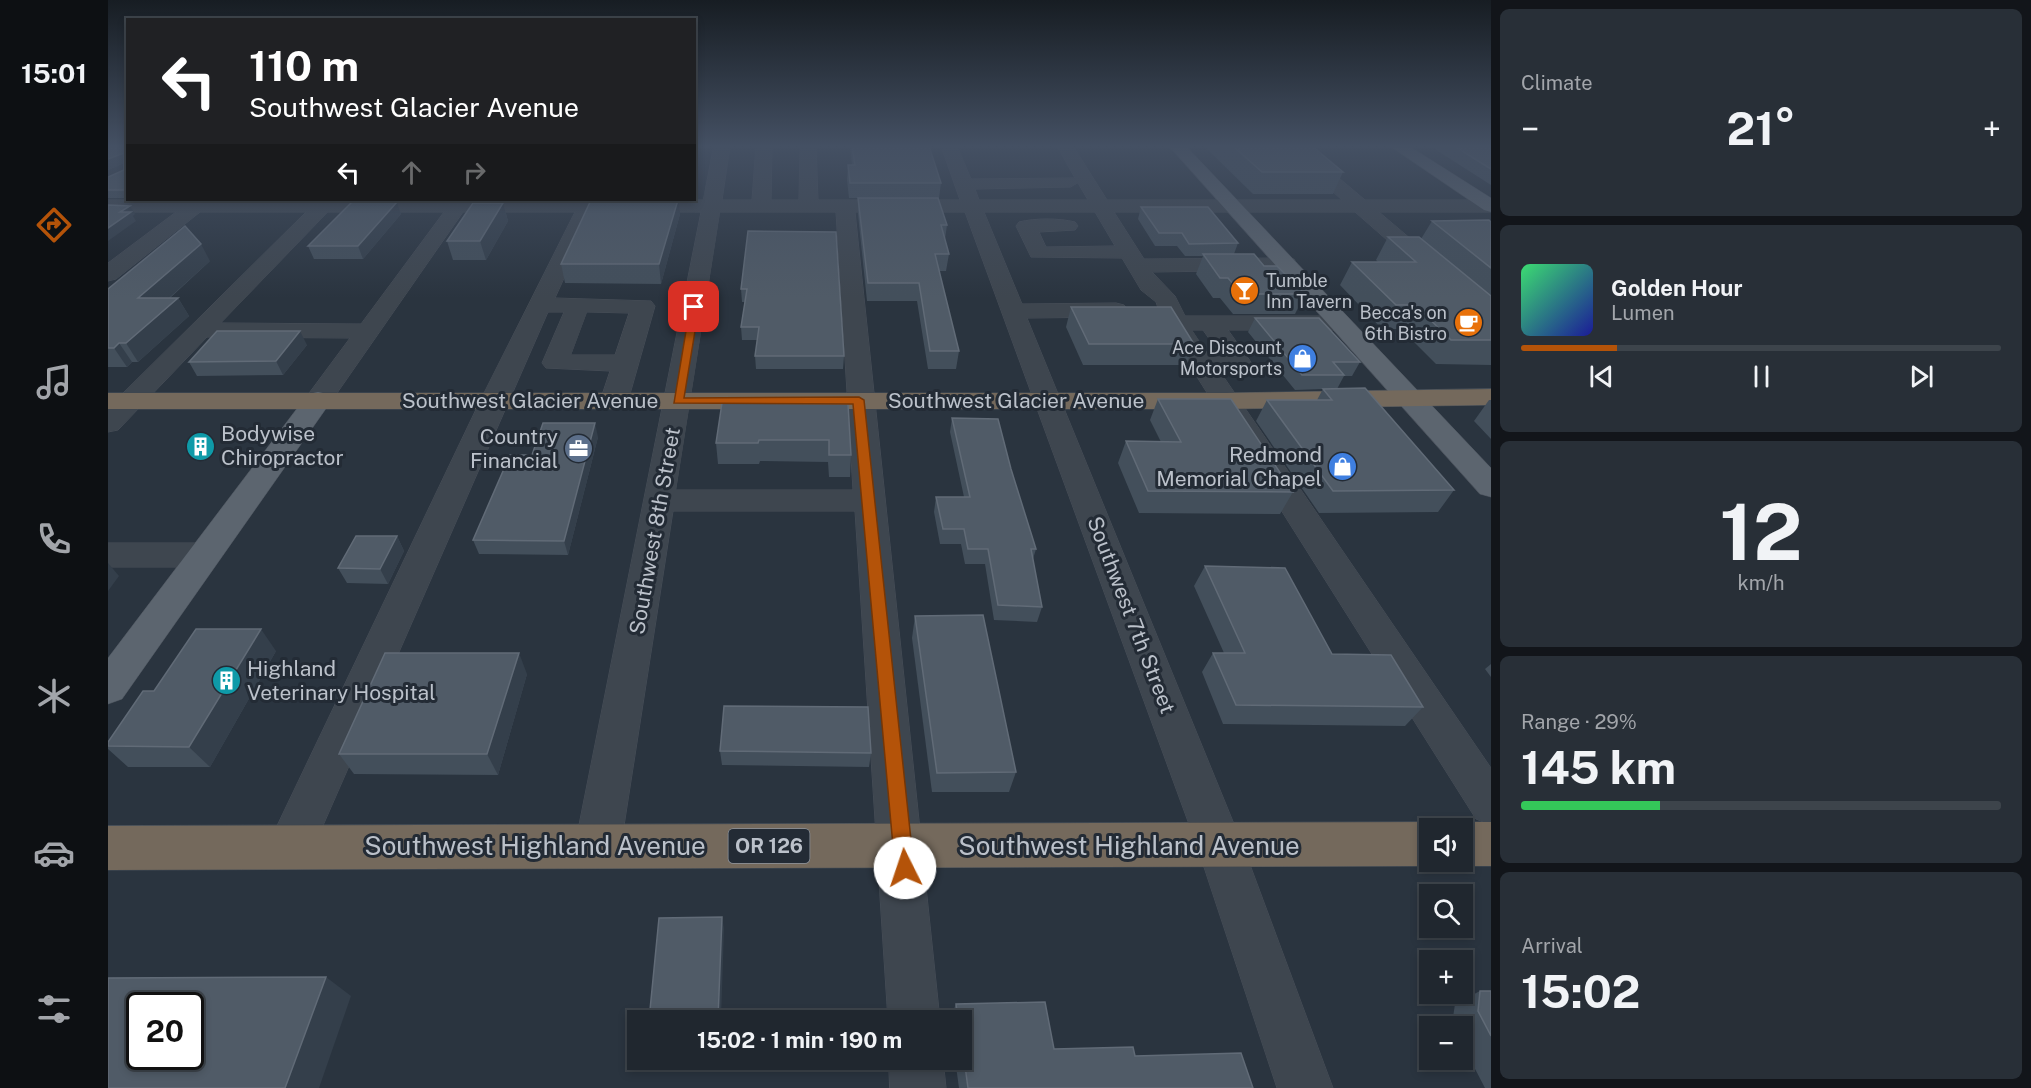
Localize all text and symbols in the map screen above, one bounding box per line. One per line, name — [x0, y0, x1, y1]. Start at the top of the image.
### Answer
text: 110 m — [249, 41, 359, 90]
icon: left — [150, 42, 228, 120]
text: 15:01 — [21, 57, 87, 89]
text: Climate — [1521, 71, 1593, 95]
text: Southwest Glacier Avenue — [249, 91, 579, 123]
text: 21° — [1726, 102, 1796, 155]
text: − — [1521, 110, 1539, 148]
text: + — [1983, 110, 2001, 148]
icon: left — [332, 156, 365, 189]
icon: ahead — [395, 156, 428, 189]
icon: right — [458, 156, 491, 189]
icon: directions — [33, 204, 75, 246]
place label: Tumble Inn Tavern — [1266, 270, 1352, 312]
bar icon: Tumble Inn Tavern — [1229, 275, 1261, 307]
text: Golden Hour — [1611, 275, 1742, 301]
pin — [668, 281, 719, 332]
icon: arrive — [677, 290, 710, 323]
text: Lumen — [1611, 301, 1675, 325]
place label: Becca's on 6th Bistro — [1359, 302, 1447, 344]
cafe icon: Becca's on 6th Bistro — [1452, 307, 1484, 339]
place label: Ace Discount Motorsports — [1172, 337, 1282, 379]
shop icon: Ace Discount Motorsports — [1287, 342, 1319, 374]
icon: previous — [1585, 360, 1618, 393]
icon: pause — [1745, 360, 1778, 393]
icon: next — [1905, 360, 1938, 393]
icon: music — [33, 361, 75, 403]
street label: Southwest Glacier Avenue — [402, 388, 658, 413]
street label: Southwest Glacier Avenue — [888, 388, 1144, 413]
place label: Bodywise Chiropractor — [221, 421, 344, 470]
place label: Country Financial — [470, 424, 558, 473]
street label: Southwest 8th Street — [624, 425, 685, 636]
building icon: Bodywise Chiropractor — [184, 430, 216, 462]
office icon: Country Financial — [563, 433, 595, 465]
place label: Redmond Memorial Chapel — [1156, 442, 1322, 491]
shop icon: Redmond Memorial Chapel — [1327, 451, 1359, 483]
text: 12 — [1720, 486, 1802, 578]
street label: Southwest 7th Street — [1082, 513, 1181, 717]
icon: phone — [33, 518, 75, 560]
text: km/h — [1737, 571, 1785, 595]
place label: Highland Veterinary Hospital — [247, 656, 436, 705]
building icon: Highland Veterinary Hospital — [210, 665, 242, 697]
icon: climate — [33, 675, 75, 717]
text: Range · 29% — [1521, 710, 1637, 734]
text: 145 km — [1521, 741, 1676, 794]
map controls — [1419, 818, 1473, 1070]
button: sound — [1419, 818, 1473, 872]
road number: OR 126 — [728, 829, 810, 863]
street label: Southwest Highland Avenue — [364, 830, 706, 861]
street label: Southwest Highland Avenue — [958, 830, 1300, 861]
icon: car — [33, 832, 75, 874]
position arrow — [873, 836, 937, 900]
button: search — [1419, 884, 1473, 938]
text: Arrival — [1521, 934, 1583, 958]
button: + — [1419, 950, 1473, 1004]
text: 15:02 — [1521, 965, 1640, 1018]
icon: filters — [33, 988, 75, 1030]
speed limit sign: 20 — [126, 992, 204, 1070]
button: − — [1419, 1016, 1473, 1070]
text: 15:02 · 1 min · 190 m — [697, 1027, 902, 1053]

